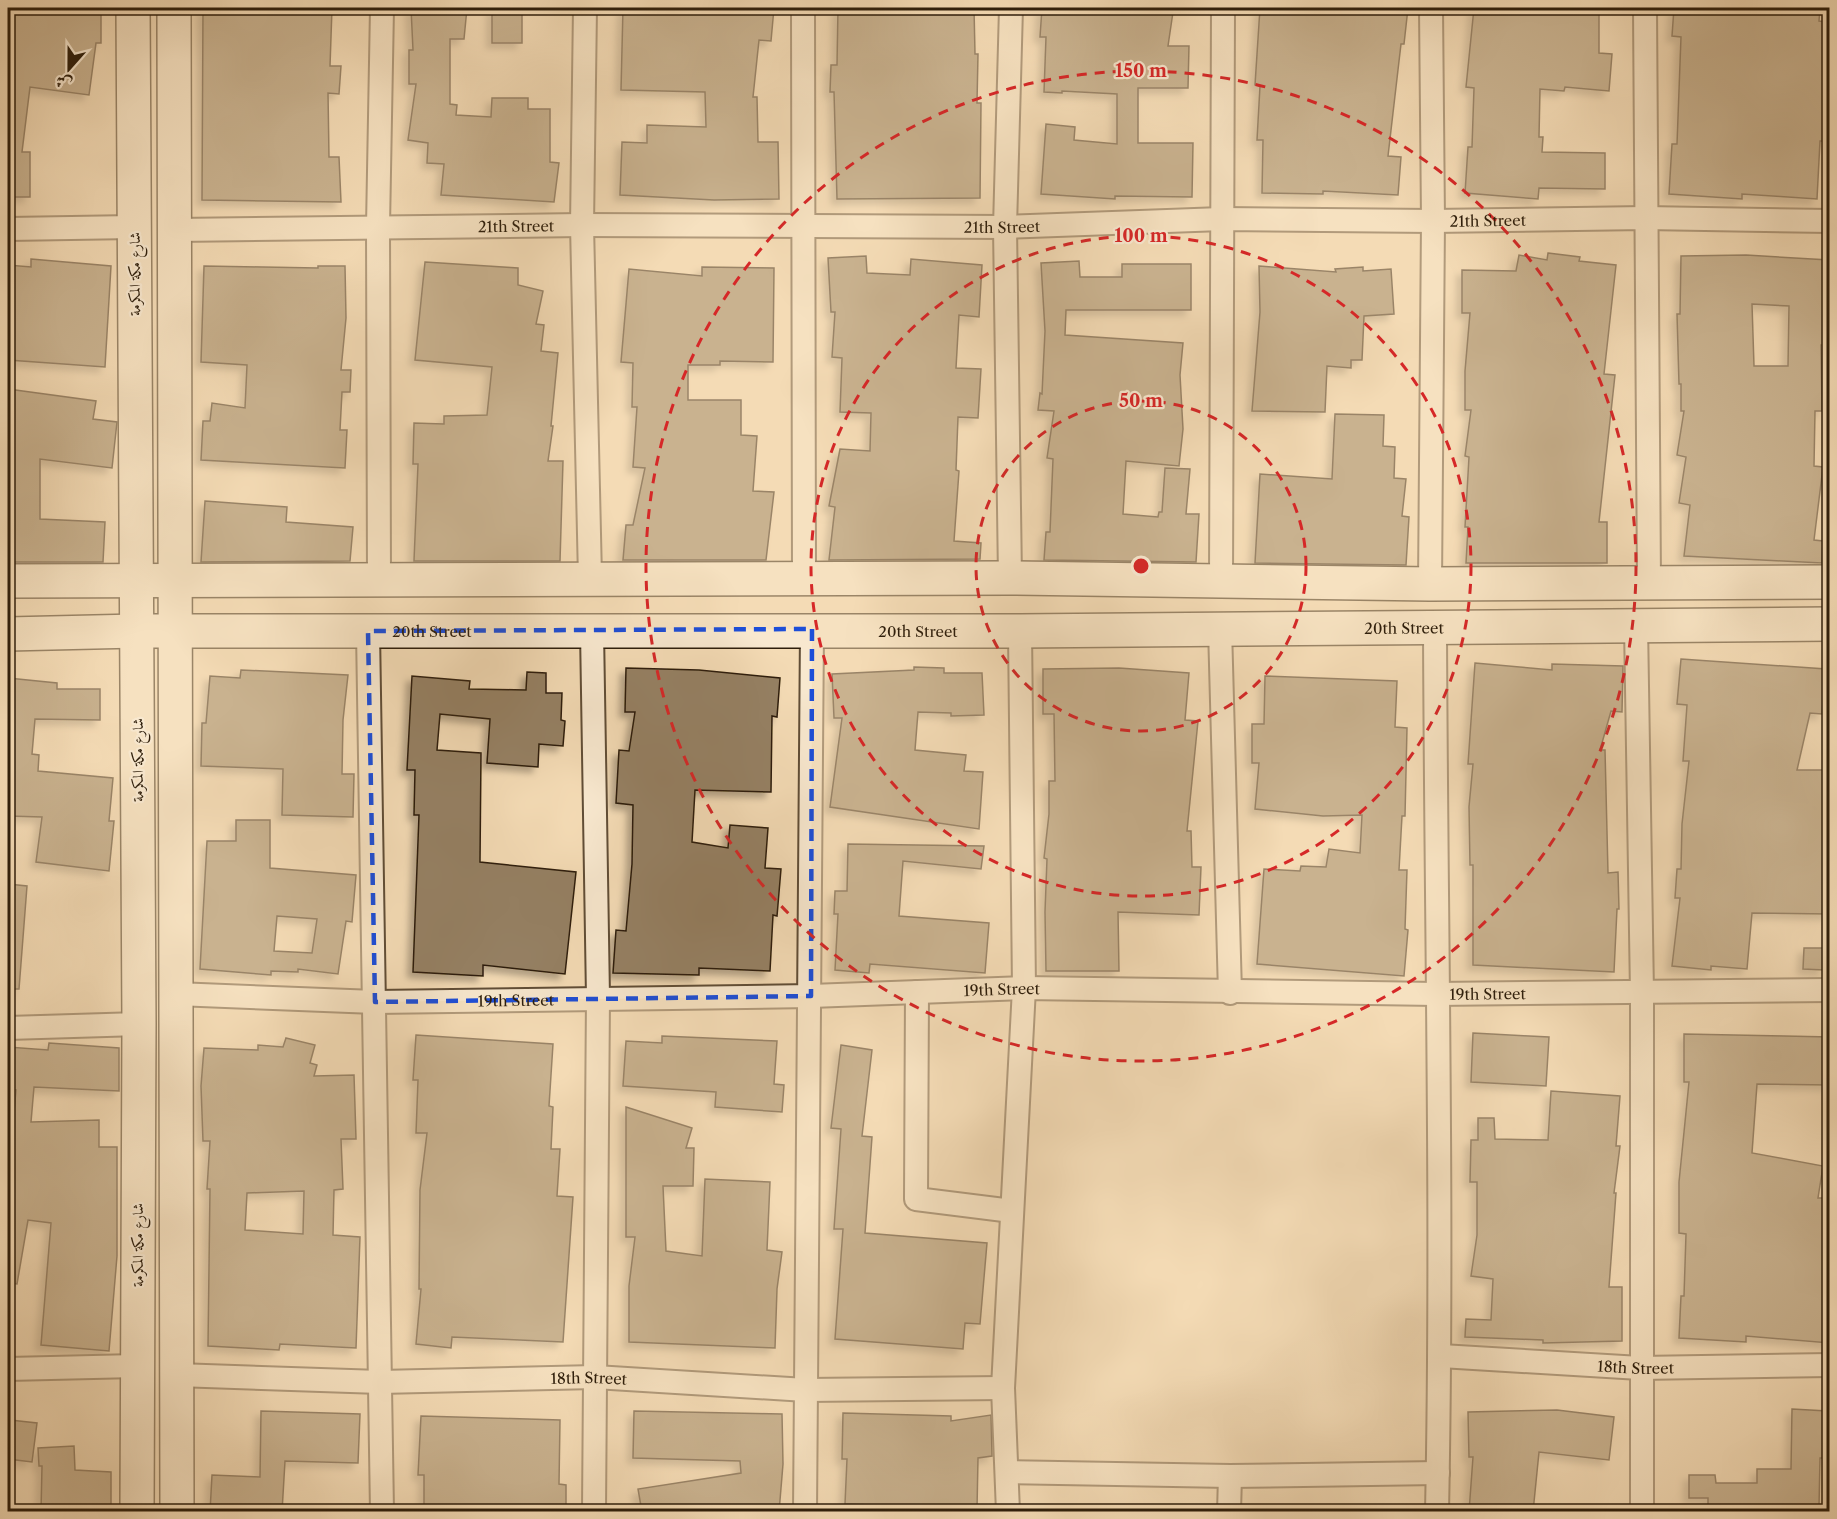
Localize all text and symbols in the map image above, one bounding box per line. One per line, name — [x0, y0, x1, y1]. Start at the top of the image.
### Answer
north arrow — [39, 39, 99, 99]
text: 150 m — [1115, 60, 1167, 82]
text: ش — [53, 71, 75, 95]
street label: 21th Street — [1450, 210, 1527, 230]
street label: 21th Street — [478, 216, 555, 236]
street label: 21th Street — [964, 216, 1041, 237]
text: 100 m — [1114, 225, 1168, 247]
street label: شارع مكة المكرمة — [125, 232, 148, 316]
text: 50 m — [1119, 390, 1163, 412]
centre of rings — [1131, 556, 1151, 576]
street label: 20th Street — [1364, 618, 1444, 638]
street label: 20th Street — [392, 622, 472, 641]
street label: 20th Street — [878, 622, 958, 641]
street label: شارع مكة المكرمة — [128, 718, 151, 802]
street label: 19th Street — [963, 978, 1041, 1000]
street label: 19th Street — [1449, 984, 1527, 1003]
street label: 19th Street — [478, 990, 555, 1010]
street label: شارع مكة المكرمة — [128, 1203, 151, 1287]
street label: 18th Street — [1597, 1356, 1675, 1378]
street label: 18th Street — [550, 1367, 628, 1388]

